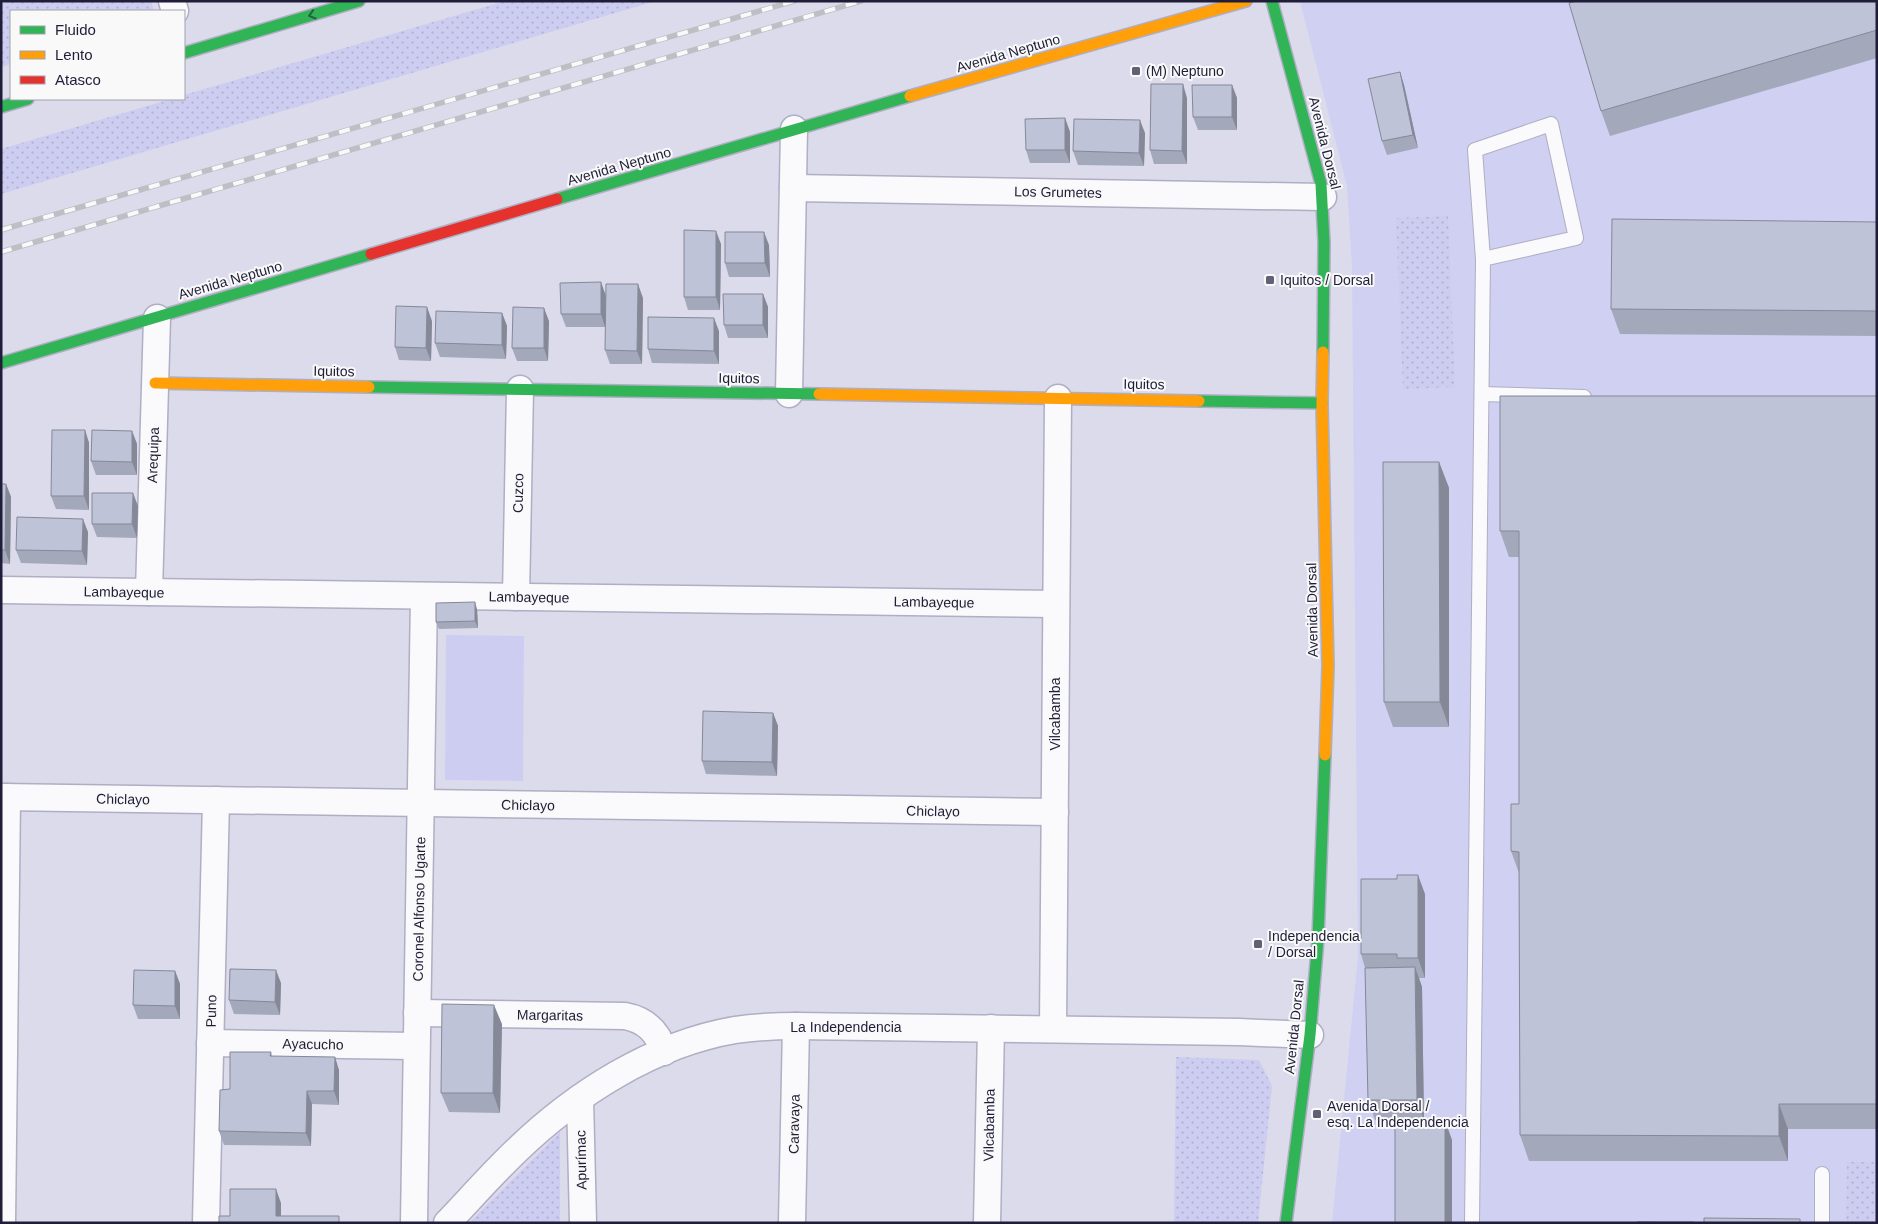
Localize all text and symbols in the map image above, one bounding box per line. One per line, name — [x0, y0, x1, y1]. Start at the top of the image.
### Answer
legend — [10, 10, 185, 100]
one-way arrow — [308, 10, 316, 20]
text: Fluido — [55, 21, 96, 38]
street label: Avenida Neptuno — [954, 30, 1062, 75]
text: Lento — [55, 46, 93, 63]
place label: (M) Neptuno — [1146, 63, 1224, 79]
marker: (M) Neptuno — [1130, 65, 1142, 77]
text: Atasco — [55, 71, 101, 88]
street label: Avenida Dorsal — [1306, 95, 1344, 191]
street label: Avenida Neptuno — [565, 143, 673, 188]
street label: Los Grumetes — [1014, 183, 1102, 201]
street label: Avenida Neptuno — [176, 257, 284, 302]
place label: Iquitos / Dorsal — [1280, 272, 1373, 288]
marker: Iquitos / Dorsal — [1264, 274, 1276, 286]
street label: Iquitos — [313, 363, 355, 379]
street label: Iquitos — [718, 370, 760, 386]
street label: Iquitos — [1123, 376, 1165, 392]
street label: Arequipa — [144, 427, 162, 483]
street label: Cuzco — [510, 473, 526, 513]
street label: Avenida Dorsal — [1303, 563, 1321, 657]
street label: Lambayeque — [83, 583, 165, 601]
street label: Lambayeque — [488, 588, 570, 606]
street label: Lambayeque — [893, 593, 975, 611]
street label: Vilcabamba — [1047, 677, 1063, 750]
street label: Chiclayo — [96, 791, 150, 807]
street label: Chiclayo — [501, 797, 555, 813]
street label: Chiclayo — [906, 803, 960, 819]
street label: Coronel Alfonso Ugarte — [410, 836, 428, 982]
place label: Independencia / Dorsal — [1268, 928, 1360, 960]
marker: Independencia / Dorsal — [1252, 938, 1264, 950]
street label: Avenida Dorsal — [1281, 979, 1307, 1075]
street label: Puno — [203, 994, 219, 1027]
street label: Margaritas — [517, 1006, 583, 1024]
street label: La Independencia — [790, 1019, 902, 1035]
street label: Ayacucho — [282, 1035, 344, 1053]
street label: Vilcabamba — [980, 1088, 998, 1162]
street label: Caravaya — [785, 1094, 803, 1154]
place label: Avenida Dorsal / esq. La Independencia — [1327, 1098, 1469, 1130]
marker: Avenida Dorsal / esq. La Independencia — [1311, 1108, 1323, 1120]
street label: Apurímac — [572, 1130, 590, 1190]

